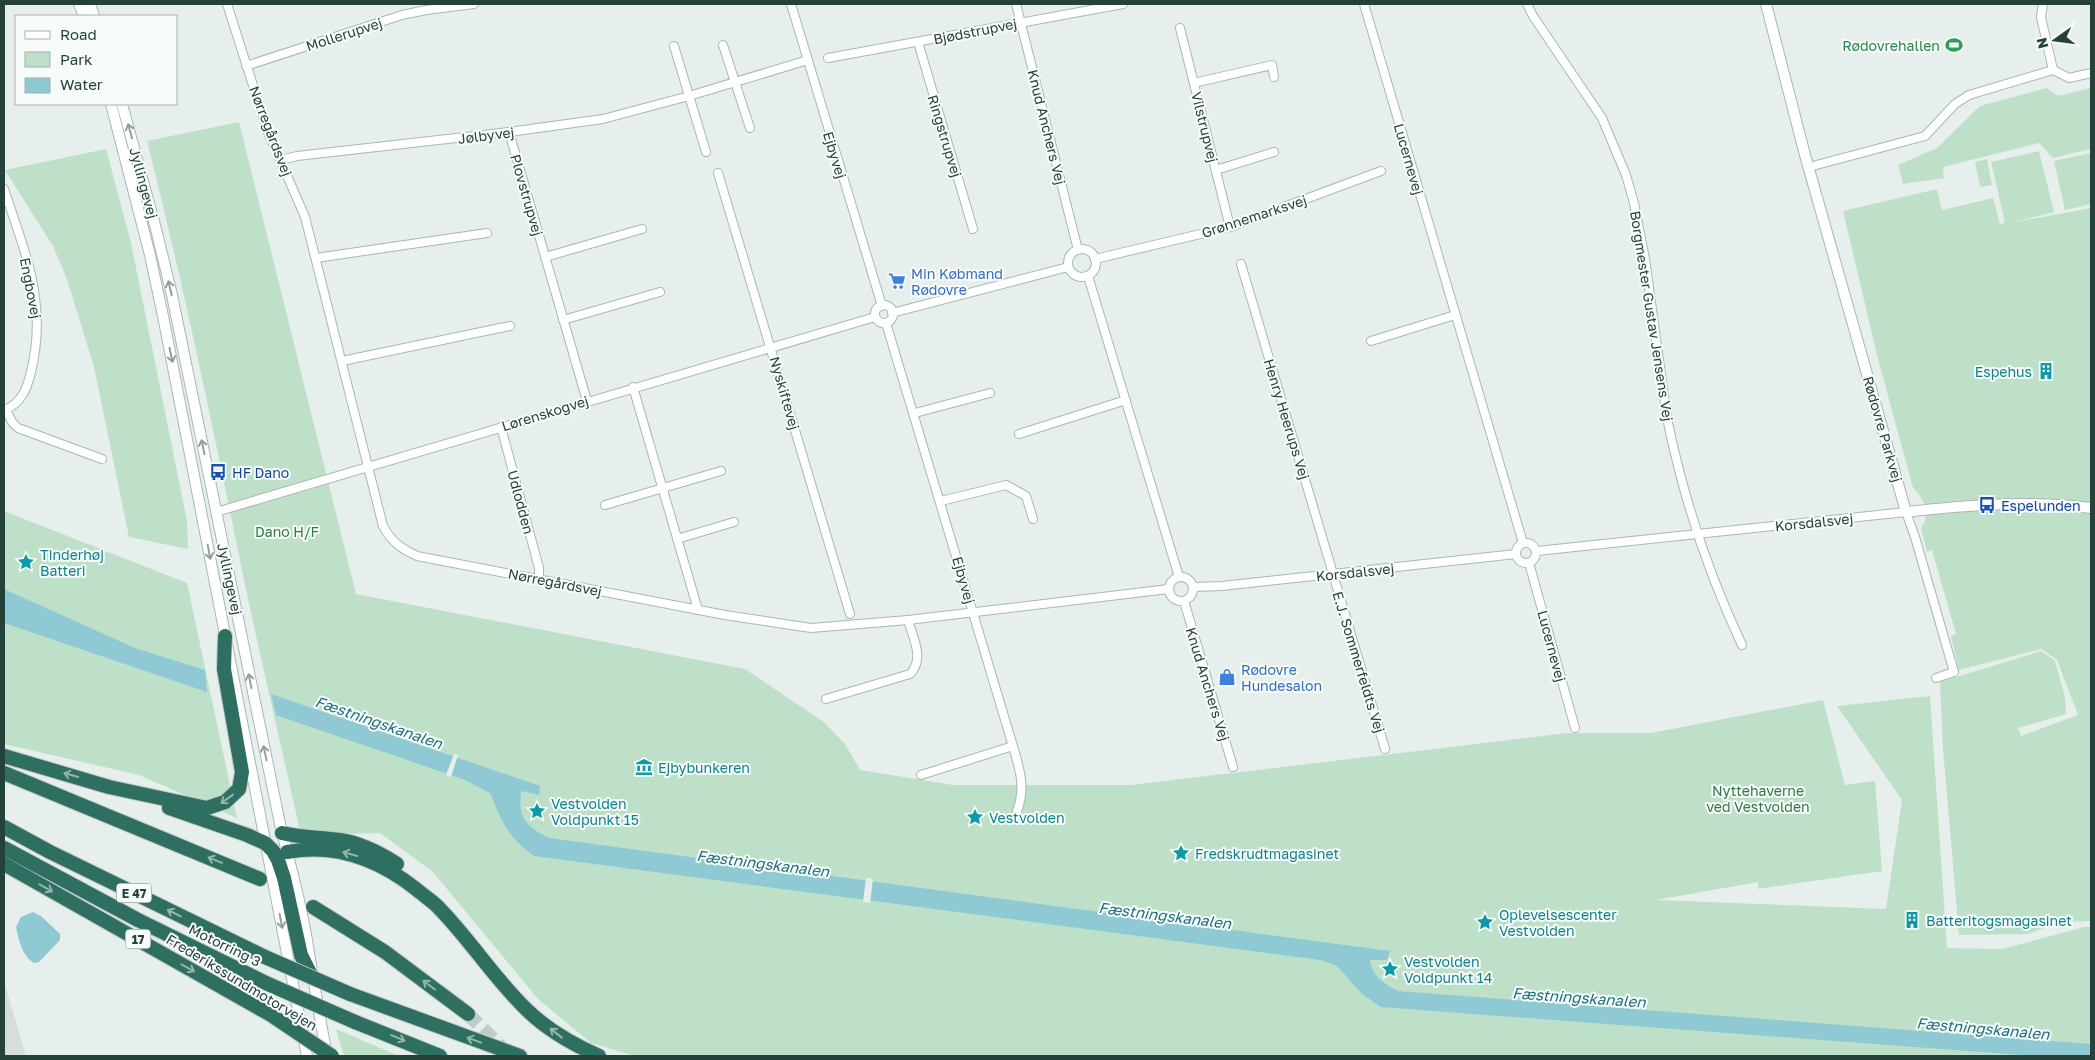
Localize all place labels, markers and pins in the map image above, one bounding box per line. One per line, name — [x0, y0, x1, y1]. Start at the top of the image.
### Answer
sports icon: Rødovrehallen — [1944, 35, 1964, 55]
place label: Rødovrehallen — [1842, 37, 1940, 54]
place label: Min Købmand Rødovre — [911, 265, 1003, 298]
supermarket icon: Min Købmand Rødovre — [887, 271, 907, 291]
building icon: Espehus — [2036, 361, 2056, 381]
place label: Espehus — [1975, 363, 2032, 380]
bus stop icon: HF Dano — [208, 462, 228, 482]
place label: HF Dano — [232, 464, 289, 481]
bus stop icon: Espelunden — [1977, 495, 1997, 515]
place label: Espelunden — [2001, 497, 2081, 514]
place label: Tinderhøj Batteri — [40, 546, 104, 579]
place icon: Tinderhøj Batteri — [16, 552, 36, 572]
place label: Rødovre Hundesalon — [1241, 661, 1322, 694]
shop icon: Rødovre Hundesalon — [1217, 667, 1237, 687]
museum icon: Ejbybunkeren — [634, 757, 654, 777]
place label: Ejbybunkeren — [658, 759, 750, 776]
place label: Vestvolden Voldpunkt 15 — [551, 795, 639, 828]
place icon: Vestvolden Voldpunkt 15 — [527, 801, 547, 821]
place icon: Vestvolden — [965, 807, 985, 827]
place label: Vestvolden — [989, 809, 1065, 826]
place icon: Fredskrudtmagasinet — [1171, 843, 1191, 863]
place label: Fredskrudtmagasinet — [1195, 845, 1339, 862]
place label: Oplevelsescenter Vestvolden — [1499, 906, 1617, 939]
building icon: Batteritogsmagasinet — [1902, 910, 1922, 930]
place icon: Oplevelsescenter Vestvolden — [1475, 912, 1495, 932]
place label: Batteritogsmagasinet — [1926, 912, 2072, 929]
place label: Vestvolden Voldpunkt 14 — [1404, 953, 1492, 986]
place icon: Vestvolden Voldpunkt 14 — [1380, 959, 1400, 979]

